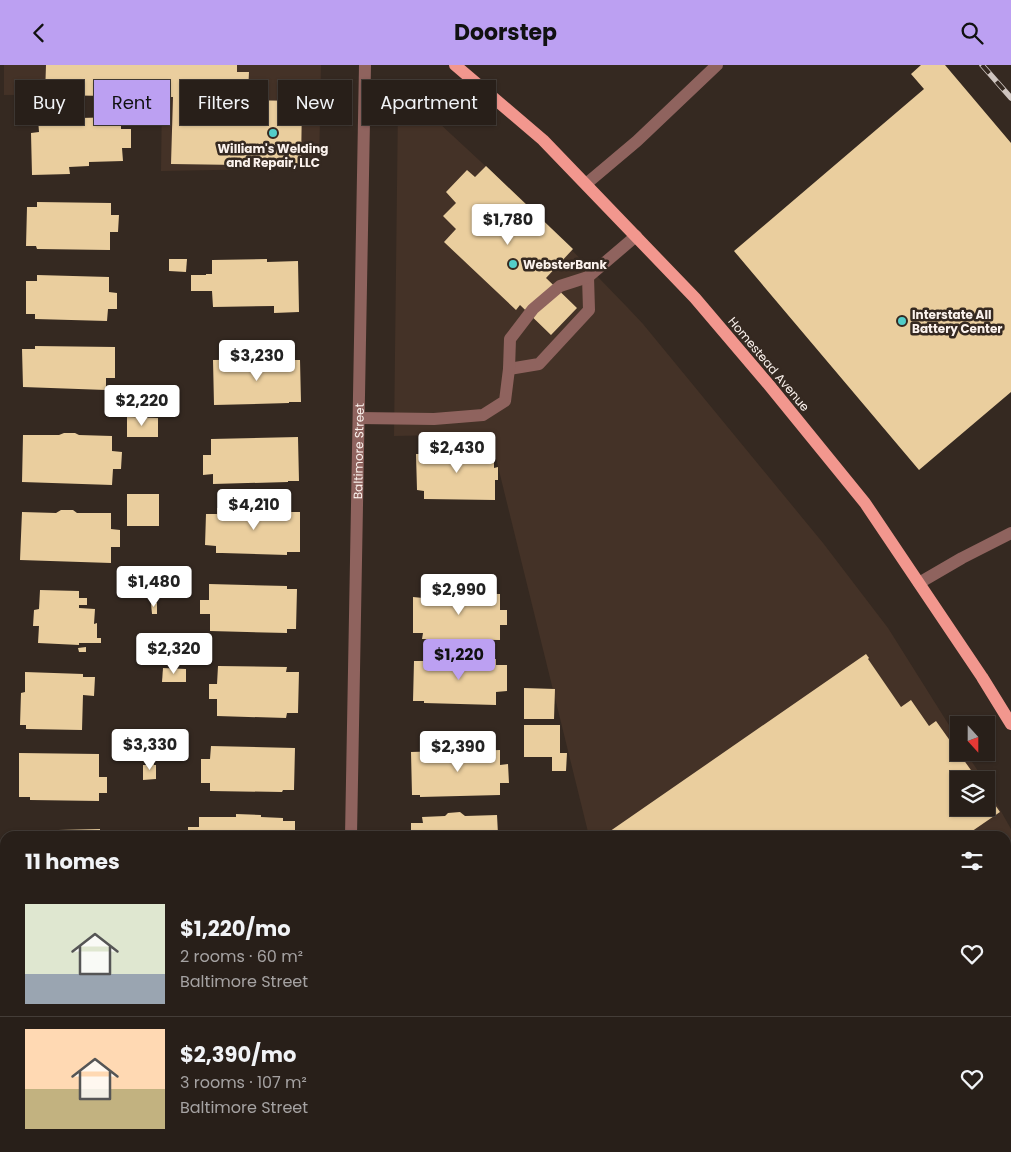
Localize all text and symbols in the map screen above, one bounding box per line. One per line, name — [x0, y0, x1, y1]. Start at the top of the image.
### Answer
text: Doorstep — [454, 17, 557, 48]
icon: back — [25, 19, 53, 47]
icon: search — [958, 19, 986, 47]
chip: Buy — [15, 80, 84, 125]
chip: Rent — [94, 80, 170, 125]
chip: Filters — [180, 80, 268, 125]
chip: New — [278, 80, 352, 125]
chip: Apartment — [362, 80, 496, 125]
marker: William's Welding and Repair, LLC — [267, 127, 279, 139]
place label: William's Welding and Repair, LLC — [217, 140, 329, 171]
pin: $1,780 — [467, 203, 549, 246]
text: $1,780 — [483, 208, 533, 231]
place label: WebsterBank — [523, 256, 607, 273]
marker: WebsterBank — [507, 258, 519, 270]
place label: Interstate All Battery Center — [912, 306, 1002, 337]
street label: Homestead Avenue — [724, 313, 814, 415]
marker: Interstate All Battery Center — [896, 315, 908, 327]
pin: $3,230 — [216, 339, 298, 382]
text: $3,230 — [230, 344, 284, 367]
pin: $2,220 — [101, 385, 183, 427]
text: $2,220 — [116, 389, 168, 412]
street label: Baltimore Street — [349, 403, 367, 499]
pin: $2,430 — [416, 431, 498, 474]
text: $2,430 — [429, 436, 485, 459]
pin: $4,210 — [213, 489, 295, 531]
text: $4,210 — [228, 493, 280, 516]
pin: $1,480 — [113, 565, 195, 608]
text: $1,480 — [128, 570, 180, 593]
pin: $2,990 — [418, 573, 500, 616]
text: $2,990 — [432, 578, 486, 601]
pin: $2,320 — [133, 633, 215, 675]
text: $2,320 — [147, 637, 201, 660]
pin: $1,220 — [418, 639, 500, 681]
text: $1,220 — [434, 643, 484, 666]
north arrow — [950, 716, 995, 761]
map controls — [950, 716, 995, 816]
pin: $3,330 — [109, 729, 191, 771]
pin: $2,390 — [417, 731, 499, 773]
text: $3,330 — [123, 733, 177, 756]
text: $2,390 — [431, 735, 485, 758]
button: layers — [950, 771, 995, 816]
text: 11 homes — [25, 847, 120, 876]
icon: filters — [958, 847, 986, 875]
text: $1,220/mo — [180, 914, 291, 943]
icon: home — [65, 924, 125, 984]
icon: heart — [958, 940, 986, 968]
text: 2 rooms · 60 m² — [180, 945, 303, 968]
text: Baltimore Street — [180, 970, 308, 993]
text: $2,390/mo — [180, 1040, 296, 1069]
icon: home — [65, 1049, 125, 1109]
icon: heart — [958, 1065, 986, 1093]
text: 3 rooms · 107 m² — [180, 1071, 307, 1094]
text: Baltimore Street — [180, 1096, 308, 1119]

